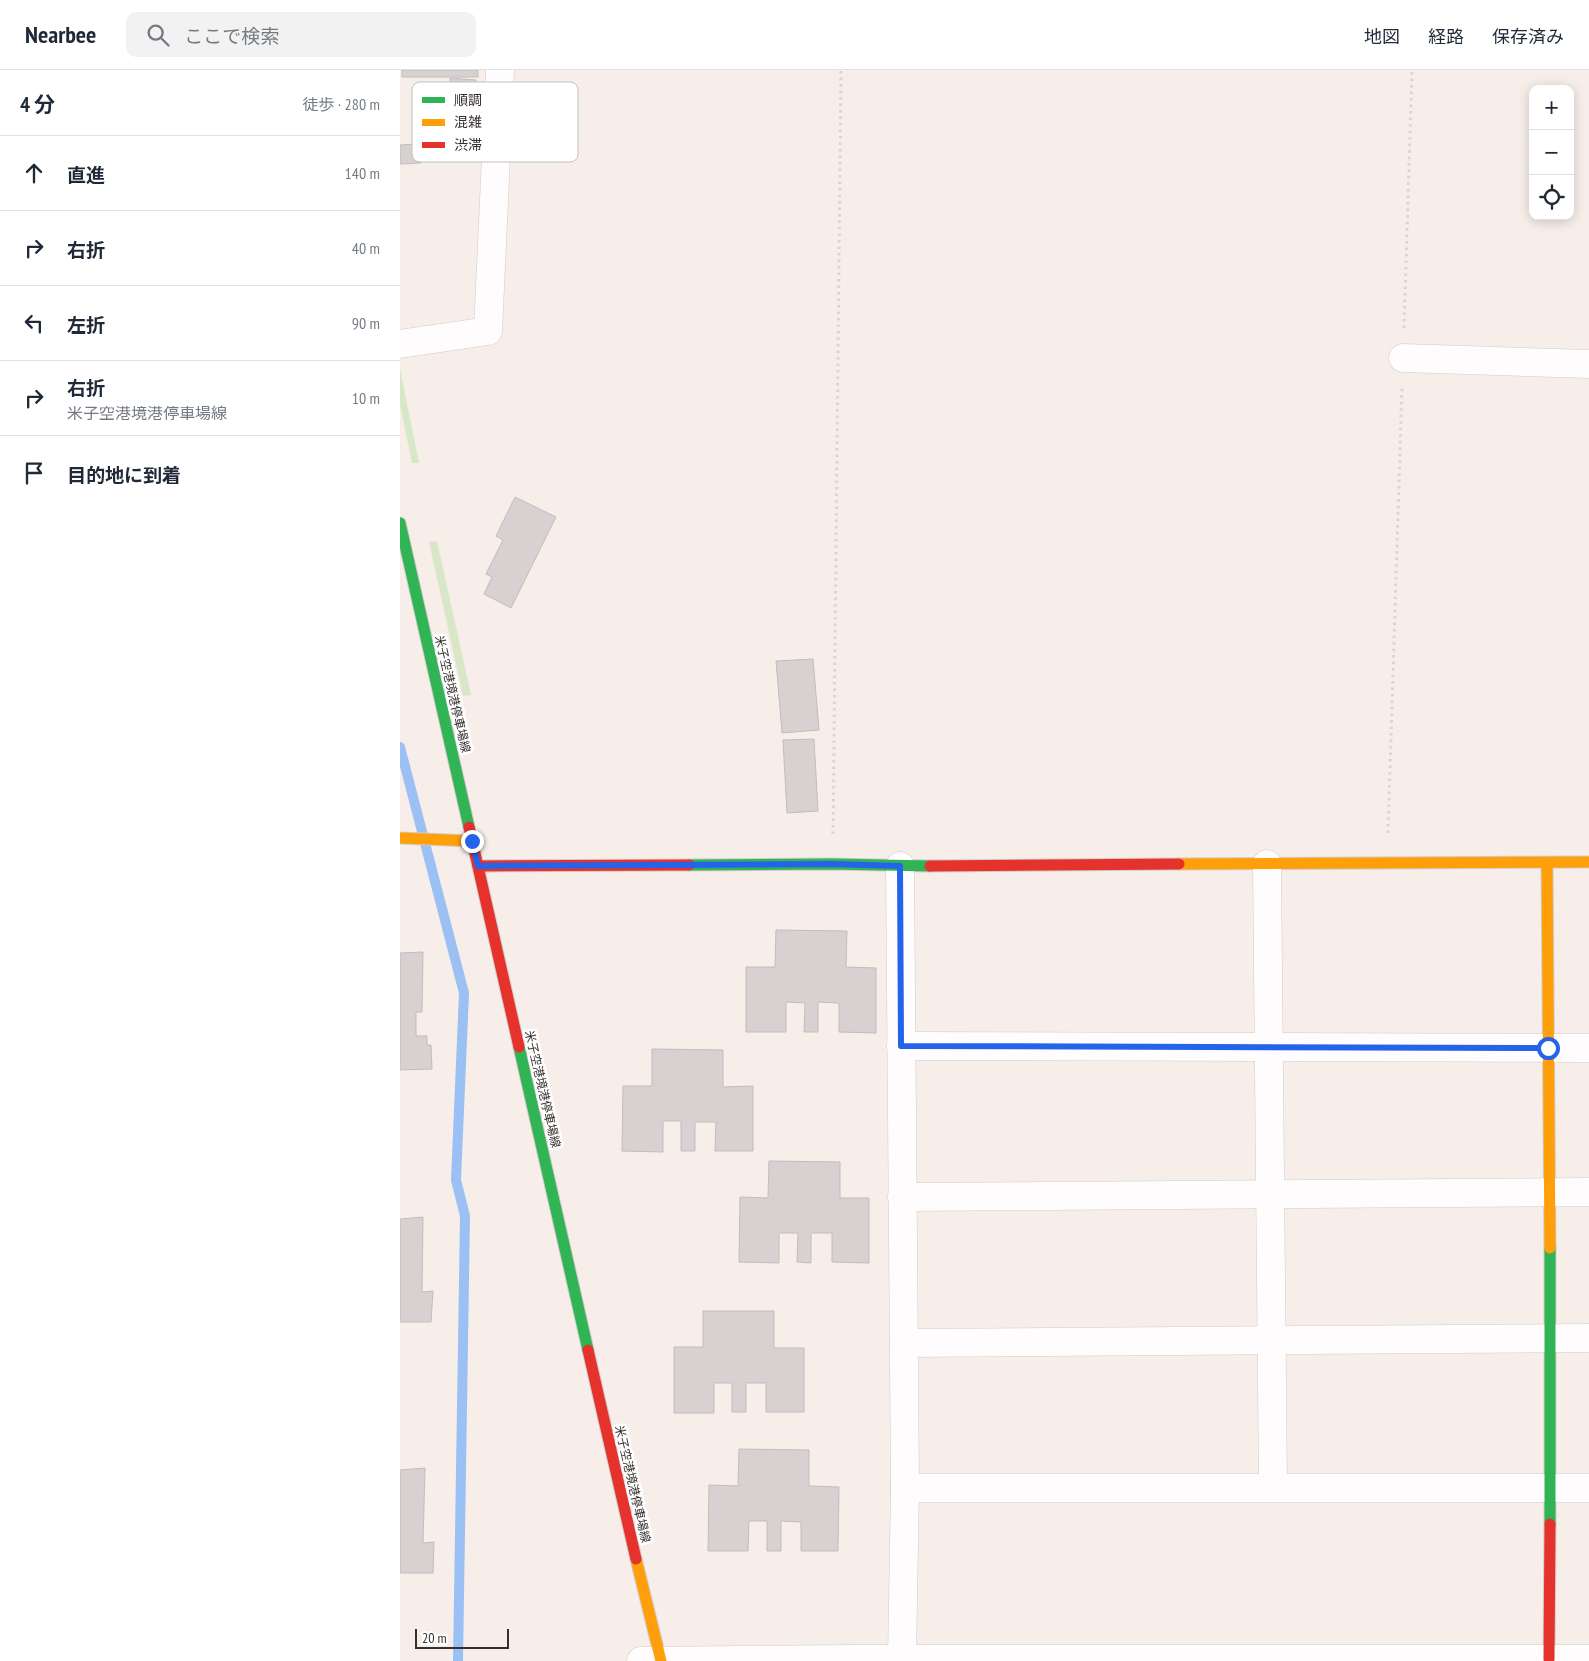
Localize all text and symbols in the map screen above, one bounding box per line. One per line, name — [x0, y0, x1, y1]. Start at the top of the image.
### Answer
search box — [126, 12, 476, 57]
text: Nearbee — [25, 19, 96, 50]
icon: search — [144, 21, 172, 49]
text: ここで検索 — [184, 24, 279, 48]
text: 地図 — [1364, 25, 1400, 48]
text: 経路 — [1428, 25, 1464, 48]
text: 保存済み — [1492, 25, 1564, 48]
legend — [412, 82, 578, 162]
map controls — [1529, 85, 1574, 220]
button: + — [1529, 85, 1574, 130]
text: 4 分 — [20, 91, 55, 118]
text: 順調 — [454, 91, 482, 109]
text: 徒歩 · 280 m — [302, 94, 380, 114]
text: 混雑 — [454, 113, 482, 131]
button: − — [1529, 130, 1574, 175]
text: 渋滞 — [454, 136, 482, 154]
icon: ahead — [20, 159, 48, 187]
text: 直進 — [67, 163, 105, 187]
text: 140 m — [345, 163, 380, 183]
button: locate — [1529, 175, 1574, 220]
icon: right — [20, 234, 48, 262]
text: 右折 — [67, 238, 105, 262]
text: 40 m — [352, 238, 380, 258]
icon: left — [20, 309, 48, 337]
text: 左折 — [67, 313, 105, 337]
text: 90 m — [352, 313, 380, 333]
text: 右折 — [67, 376, 105, 400]
icon: right — [20, 384, 48, 412]
text: 10 m — [352, 388, 380, 408]
text: 米子空港境港停車場線 — [67, 403, 227, 423]
icon: arrive — [20, 459, 48, 487]
text: 目的地に到着 — [67, 463, 181, 487]
street label: 米子空港境港停車場線 — [432, 634, 474, 754]
route end — [461, 830, 484, 853]
street label: 米子空港境港停車場線 — [522, 1029, 564, 1149]
route start — [1537, 1037, 1560, 1060]
street label: 米子空港境港停車場線 — [612, 1424, 654, 1544]
scale bar — [415, 1626, 509, 1649]
text: 20 m — [422, 1629, 447, 1647]

